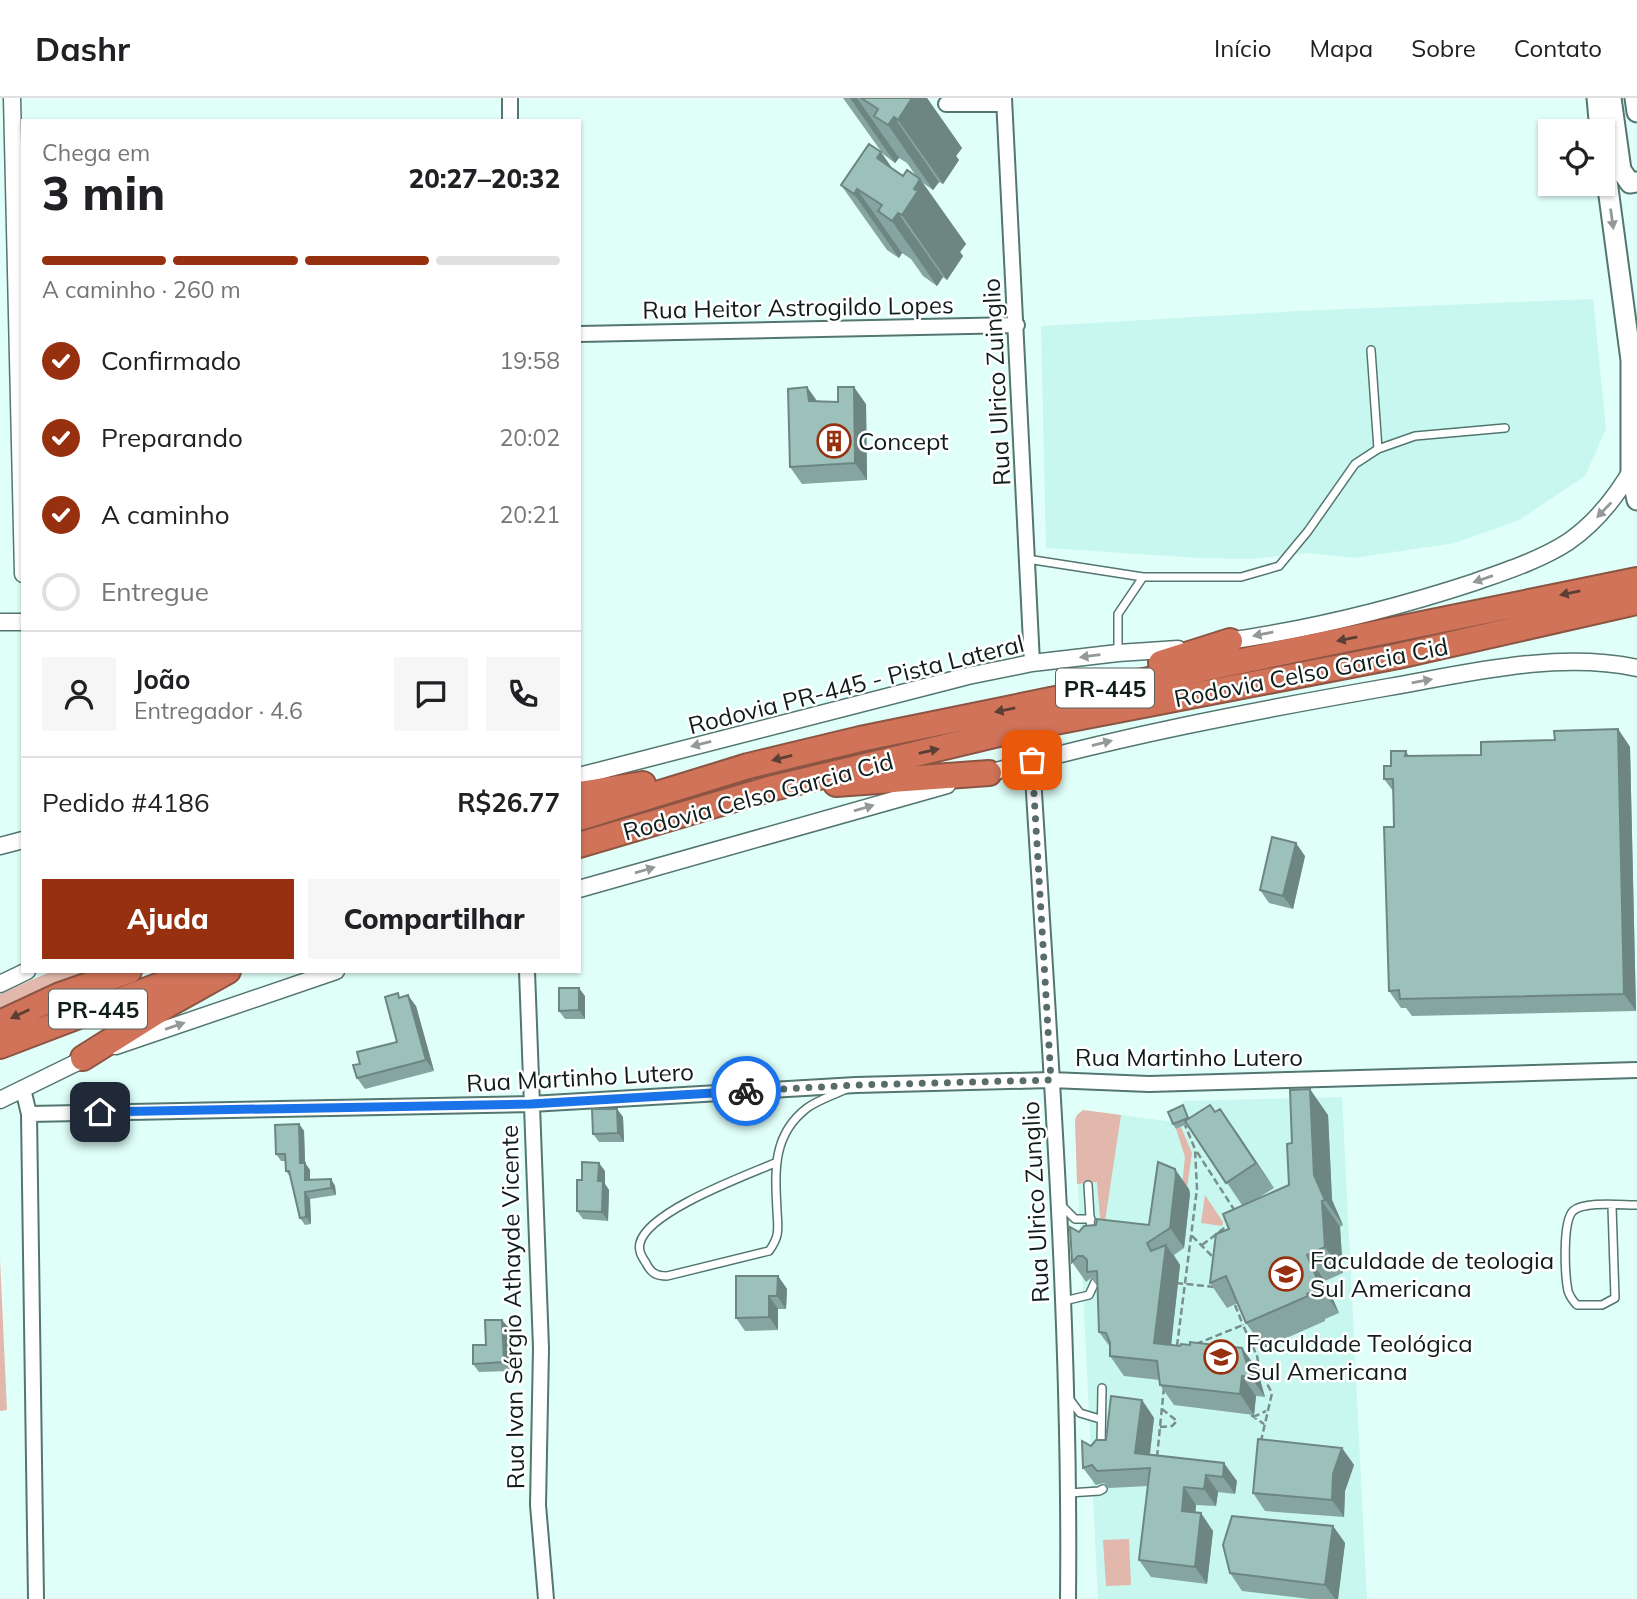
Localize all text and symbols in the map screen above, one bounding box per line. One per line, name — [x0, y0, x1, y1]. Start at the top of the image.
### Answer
text: Dashr — [35, 28, 130, 69]
text: Início — [1214, 33, 1271, 63]
text: Mapa — [1309, 33, 1373, 63]
text: Sobre — [1411, 33, 1476, 63]
text: Contato — [1514, 33, 1602, 63]
map controls — [1538, 119, 1615, 196]
button: locate — [1538, 119, 1615, 196]
text: Chega em — [42, 138, 150, 167]
text: 20:27–20:32 — [409, 162, 560, 195]
text: 3 min — [42, 164, 165, 222]
one-way arrow — [1607, 208, 1618, 230]
text: A caminho · 260 m — [42, 275, 241, 304]
street label: Rua Ulrico Zuinglio — [976, 278, 1016, 486]
street label: Rua Heitor Astrogildo Lopes — [642, 289, 954, 325]
icon: check — [42, 342, 80, 380]
text: Confirmado — [101, 344, 241, 377]
text: 19:58 — [500, 346, 560, 375]
icon: check — [42, 419, 80, 457]
text: Preparando — [101, 421, 243, 454]
building icon: Concept — [815, 422, 853, 460]
text: 20:02 — [500, 423, 560, 452]
place label: Concept — [858, 426, 949, 456]
icon: check — [42, 496, 80, 534]
text: A caminho — [101, 498, 230, 531]
text: 20:21 — [500, 500, 560, 529]
one-way arrow — [1595, 502, 1612, 519]
one-way arrow — [1472, 574, 1493, 585]
text: Entregue — [101, 575, 209, 608]
one-way arrow — [1559, 588, 1581, 599]
street label: Rodovia PR-445 - Pista Lateral — [685, 628, 1027, 740]
one-way arrow — [1252, 629, 1274, 640]
street label: Rodovia Celso Garcia Cid — [1171, 631, 1451, 713]
one-way arrow — [1336, 633, 1358, 644]
one-way arrow — [1078, 651, 1100, 662]
button: person — [42, 657, 116, 731]
button: chat — [394, 657, 468, 731]
button: phone — [486, 657, 560, 731]
text: João — [134, 663, 190, 696]
road number: PR-445 — [1056, 668, 1154, 708]
one-way arrow — [1411, 675, 1433, 686]
text: Entregador · 4.6 — [134, 696, 303, 725]
one-way arrow — [994, 705, 1016, 716]
pin — [1002, 730, 1062, 790]
one-way arrow — [1091, 738, 1113, 749]
one-way arrow — [690, 739, 712, 750]
icon: bag — [1013, 741, 1051, 779]
street label: Rodovia Celso Garcia Cid — [620, 745, 896, 847]
one-way arrow — [918, 745, 940, 756]
one-way arrow — [771, 753, 793, 764]
text: Pedido #4186 — [42, 786, 210, 819]
text: R$26.77 — [457, 786, 560, 819]
one-way arrow — [853, 802, 875, 813]
one-way arrow — [635, 864, 656, 874]
button: Ajuda — [42, 879, 294, 959]
button: Compartilhar — [308, 879, 560, 959]
road number: PR-445 — [49, 989, 147, 1028]
one-way arrow — [10, 1008, 30, 1020]
one-way arrow — [165, 1020, 186, 1031]
street label: Rua Martinho Lutero — [1075, 1042, 1303, 1072]
street label: Rua Martinho Lutero — [465, 1056, 695, 1098]
courier — [711, 1056, 781, 1126]
icon: bike — [727, 1072, 765, 1110]
pin — [70, 1082, 130, 1142]
icon: home — [81, 1093, 119, 1131]
street label: Rua Ulrico Zunglio — [1015, 1100, 1055, 1304]
street label: Rua Ivan Sérgio Athayde Vicente — [494, 1125, 530, 1489]
place label: Faculdade de teologia Sul Americana — [1310, 1245, 1554, 1303]
school or university icon: Faculdade de teologia Sul Americana — [1267, 1255, 1305, 1293]
place label: Faculdade Teológica Sul Americana — [1246, 1328, 1473, 1386]
school or university icon: Faculdade Teológica Sul Americana — [1202, 1338, 1240, 1376]

